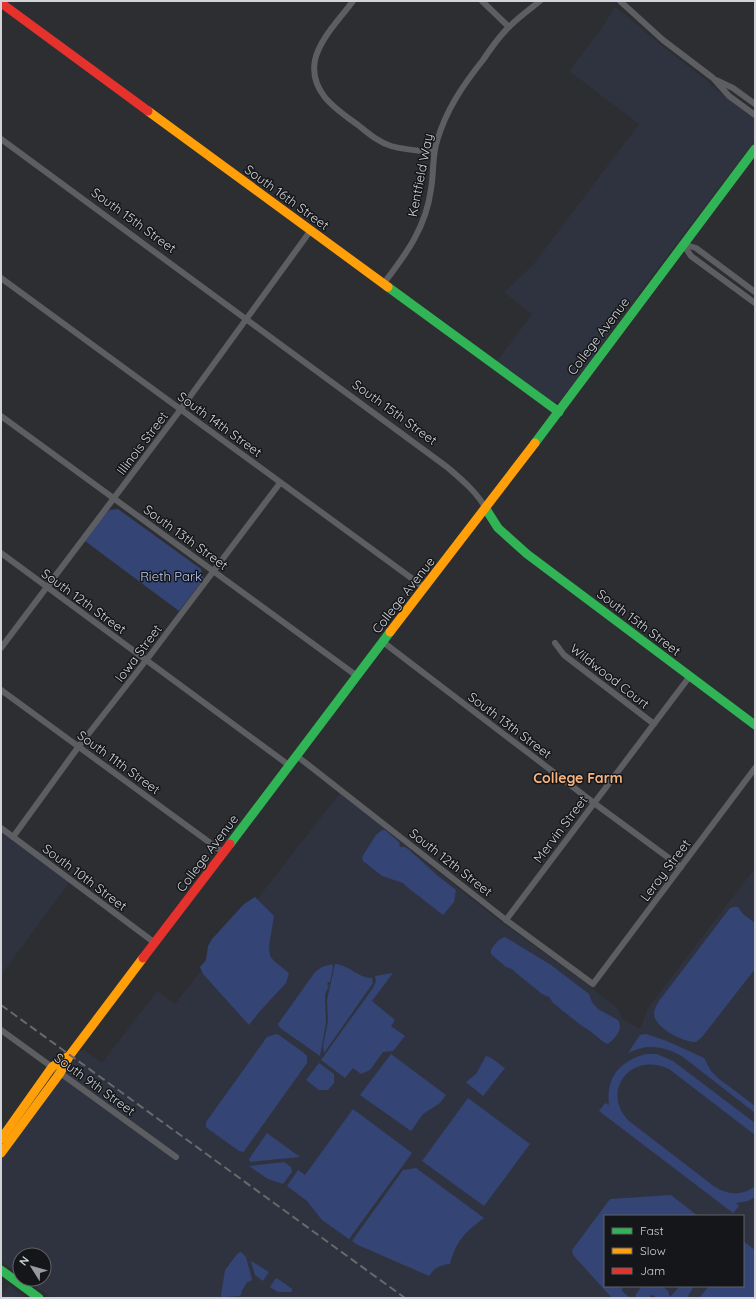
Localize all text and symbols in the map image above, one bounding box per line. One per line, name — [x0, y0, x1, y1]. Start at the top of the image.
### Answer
street label: Kentfield Way — [404, 132, 436, 218]
street label: South 16th Street — [242, 161, 332, 233]
street label: South 15th Street — [89, 184, 179, 256]
street label: College Avenue — [564, 294, 632, 378]
street label: South 15th Street — [350, 376, 440, 448]
street label: South 14th Street — [175, 388, 265, 460]
street label: Illinois Street — [113, 408, 171, 478]
street label: South 13th Street — [141, 501, 231, 573]
street label: College Avenue — [368, 554, 438, 636]
street label: South 12th Street — [39, 565, 129, 637]
park label: Rieth Park — [140, 568, 202, 584]
street label: South 15th Street — [594, 585, 684, 659]
street label: Iowa Street — [111, 621, 165, 685]
street label: Wildwood Court — [567, 640, 653, 712]
street label: South 13th Street — [465, 688, 555, 762]
street label: South 11th Street — [74, 727, 164, 797]
district label: College Farm — [533, 769, 623, 787]
street label: Mervin Street — [530, 792, 590, 866]
street label: College Avenue — [173, 811, 241, 895]
street label: South 12th Street — [406, 825, 496, 899]
street label: Leroy Street — [637, 836, 693, 904]
street label: South 10th Street — [40, 840, 130, 914]
street label: South 9th Street — [51, 1049, 139, 1119]
legend — [604, 1215, 744, 1287]
text: Fast — [640, 1223, 664, 1238]
text: Slow — [640, 1243, 666, 1258]
north arrow — [12, 1247, 52, 1287]
text: N — [16, 1254, 32, 1268]
text: Jam — [640, 1263, 665, 1278]

